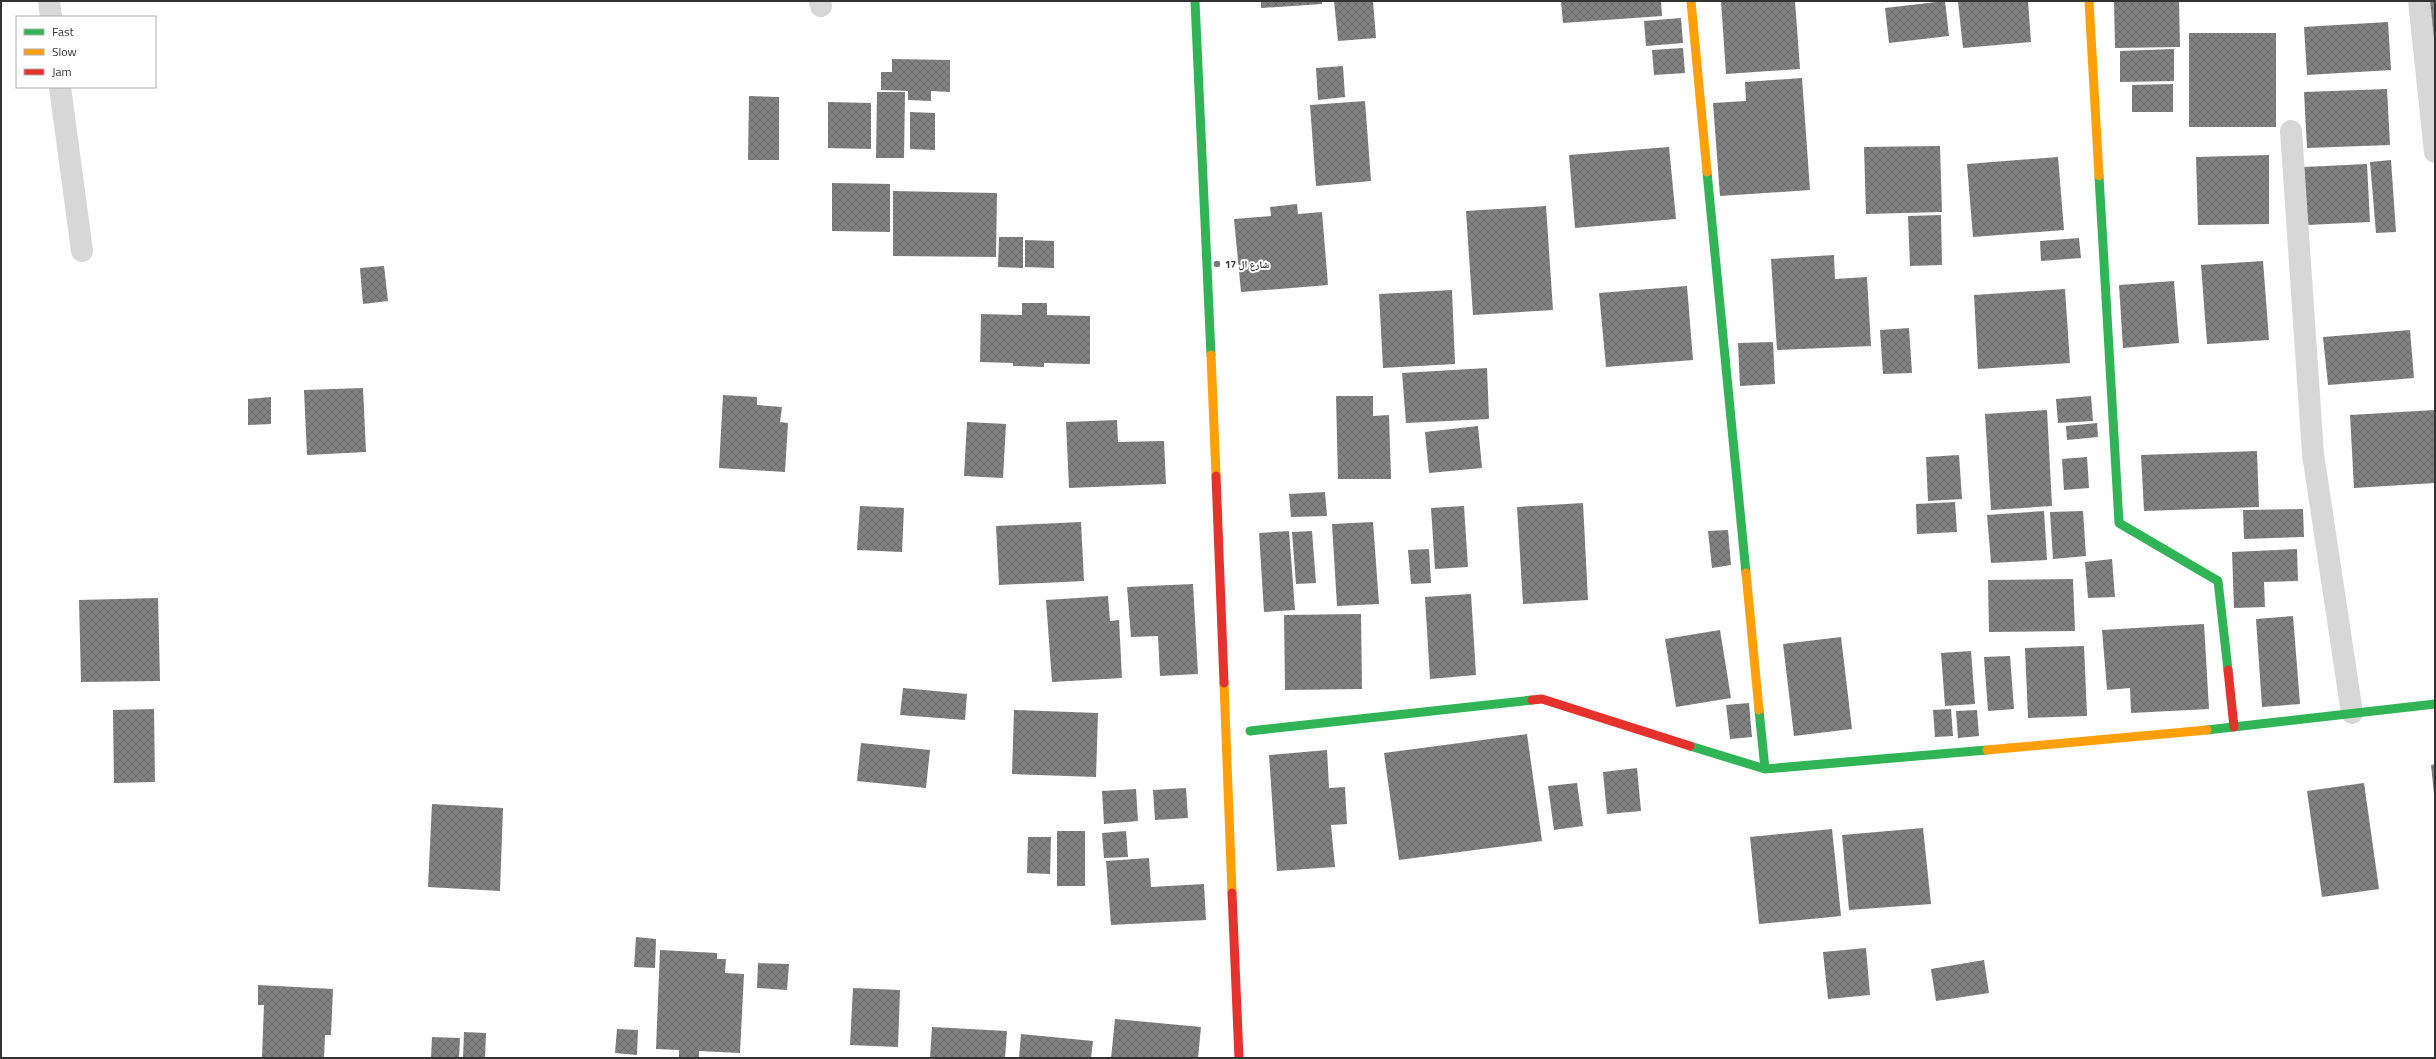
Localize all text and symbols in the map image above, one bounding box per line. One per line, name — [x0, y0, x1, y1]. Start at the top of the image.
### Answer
legend — [16, 16, 156, 88]
text: Fast — [52, 22, 75, 41]
text: Slow — [52, 42, 77, 61]
text: Jam — [52, 62, 72, 81]
place label: شارع ال 17 — [1225, 257, 1269, 272]
marker: شارع ال 17 — [1212, 259, 1222, 269]

